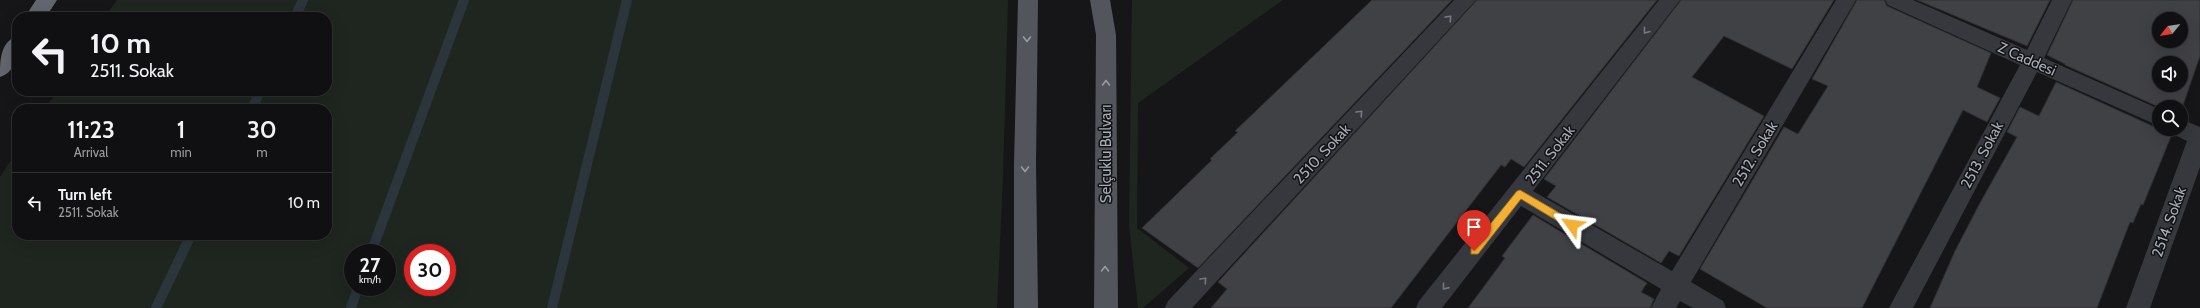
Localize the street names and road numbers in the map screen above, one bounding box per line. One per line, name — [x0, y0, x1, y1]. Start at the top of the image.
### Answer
street label: Z Caddesi — [1995, 38, 2059, 80]
street label: Selçuklu Bulvarı — [1097, 105, 1115, 203]
street label: 2512. Sokak — [1729, 118, 1782, 190]
street label: 2513. Sokak — [1957, 118, 2007, 191]
street label: 2510. Sokak — [1290, 120, 1354, 188]
street label: 2511. Sokak — [1521, 122, 1579, 188]
street label: 2514. Sokak — [2148, 184, 2190, 260]

